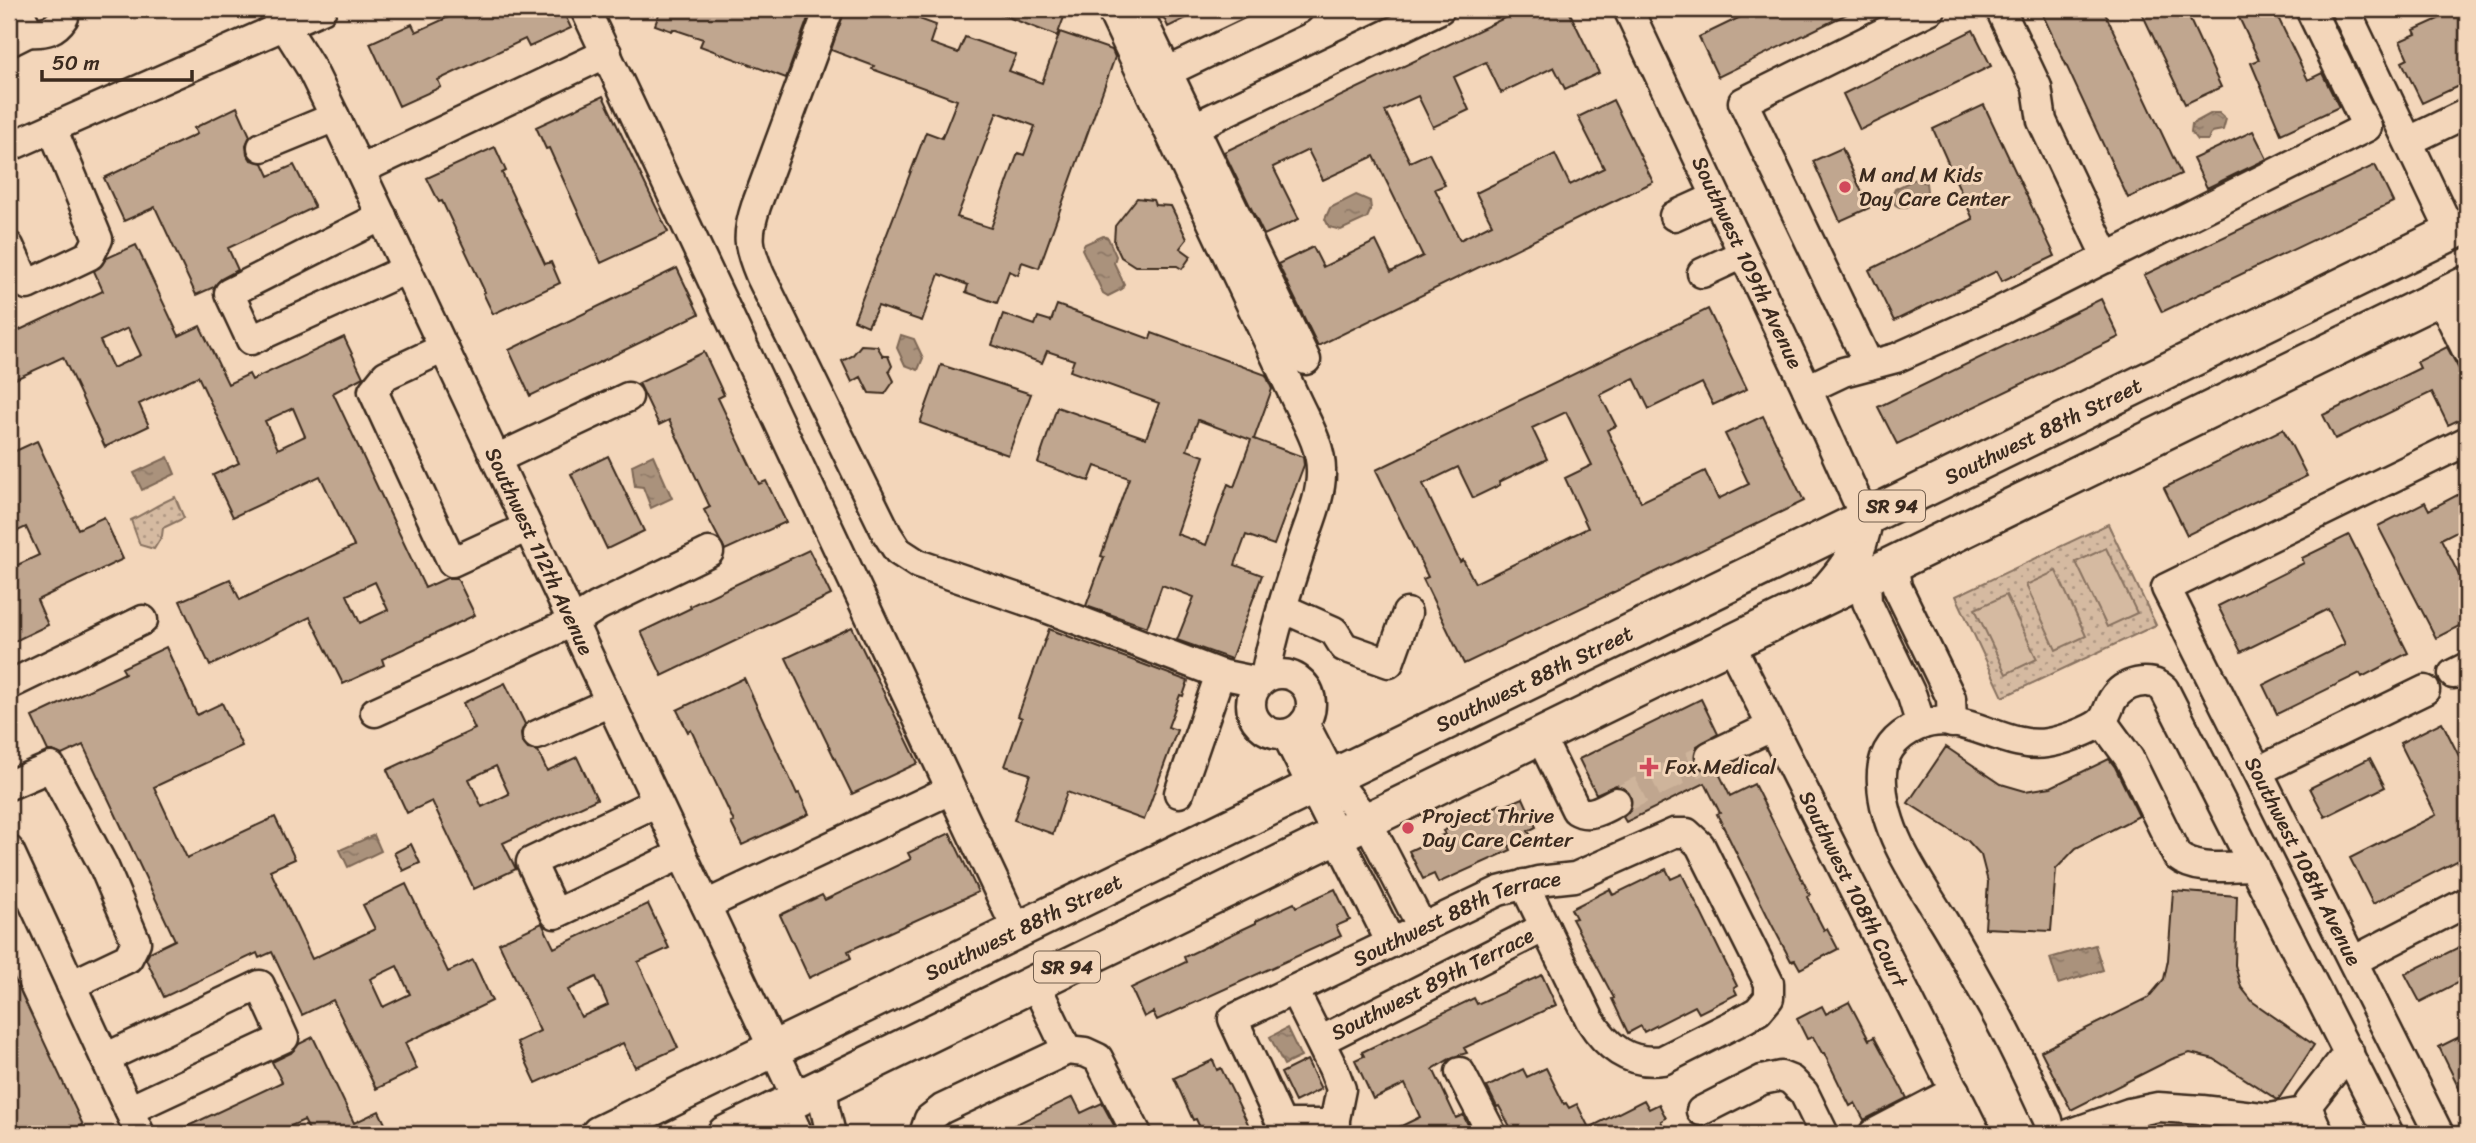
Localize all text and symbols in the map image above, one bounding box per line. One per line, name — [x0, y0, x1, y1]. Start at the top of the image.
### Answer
scale bar — [42, 38, 192, 82]
text: 50 m — [52, 44, 100, 82]
street label: Southwest 109th Avenue — [1681, 149, 1814, 375]
place label: M and M Kids Day Care Center — [1859, 156, 2011, 218]
marker: M and M Kids Day Care Center — [1837, 179, 1853, 195]
street label: Southwest 88th Street — [1937, 367, 2149, 496]
street label: Southwest 112th Avenue — [474, 441, 605, 662]
road number: SR 94 — [1859, 491, 1925, 522]
street label: Southwest 88th Street — [1429, 615, 1640, 743]
place label: Fox Medical — [1665, 748, 1777, 786]
street label: Southwest 108th Avenue — [2234, 749, 2372, 973]
marker: Fox Medical — [1639, 757, 1659, 777]
street label: Southwest 108th Court — [1788, 784, 1919, 995]
place label: Project Thrive Day Care Center — [1422, 797, 1574, 859]
marker: Project Thrive Day Care Center — [1400, 820, 1416, 836]
street label: Southwest 88th Terrace — [1346, 860, 1563, 978]
street label: Southwest 88th Street — [918, 863, 1129, 992]
street label: Southwest 89th Terrace — [1324, 917, 1541, 1052]
road number: SR 94 — [1034, 951, 1100, 982]

